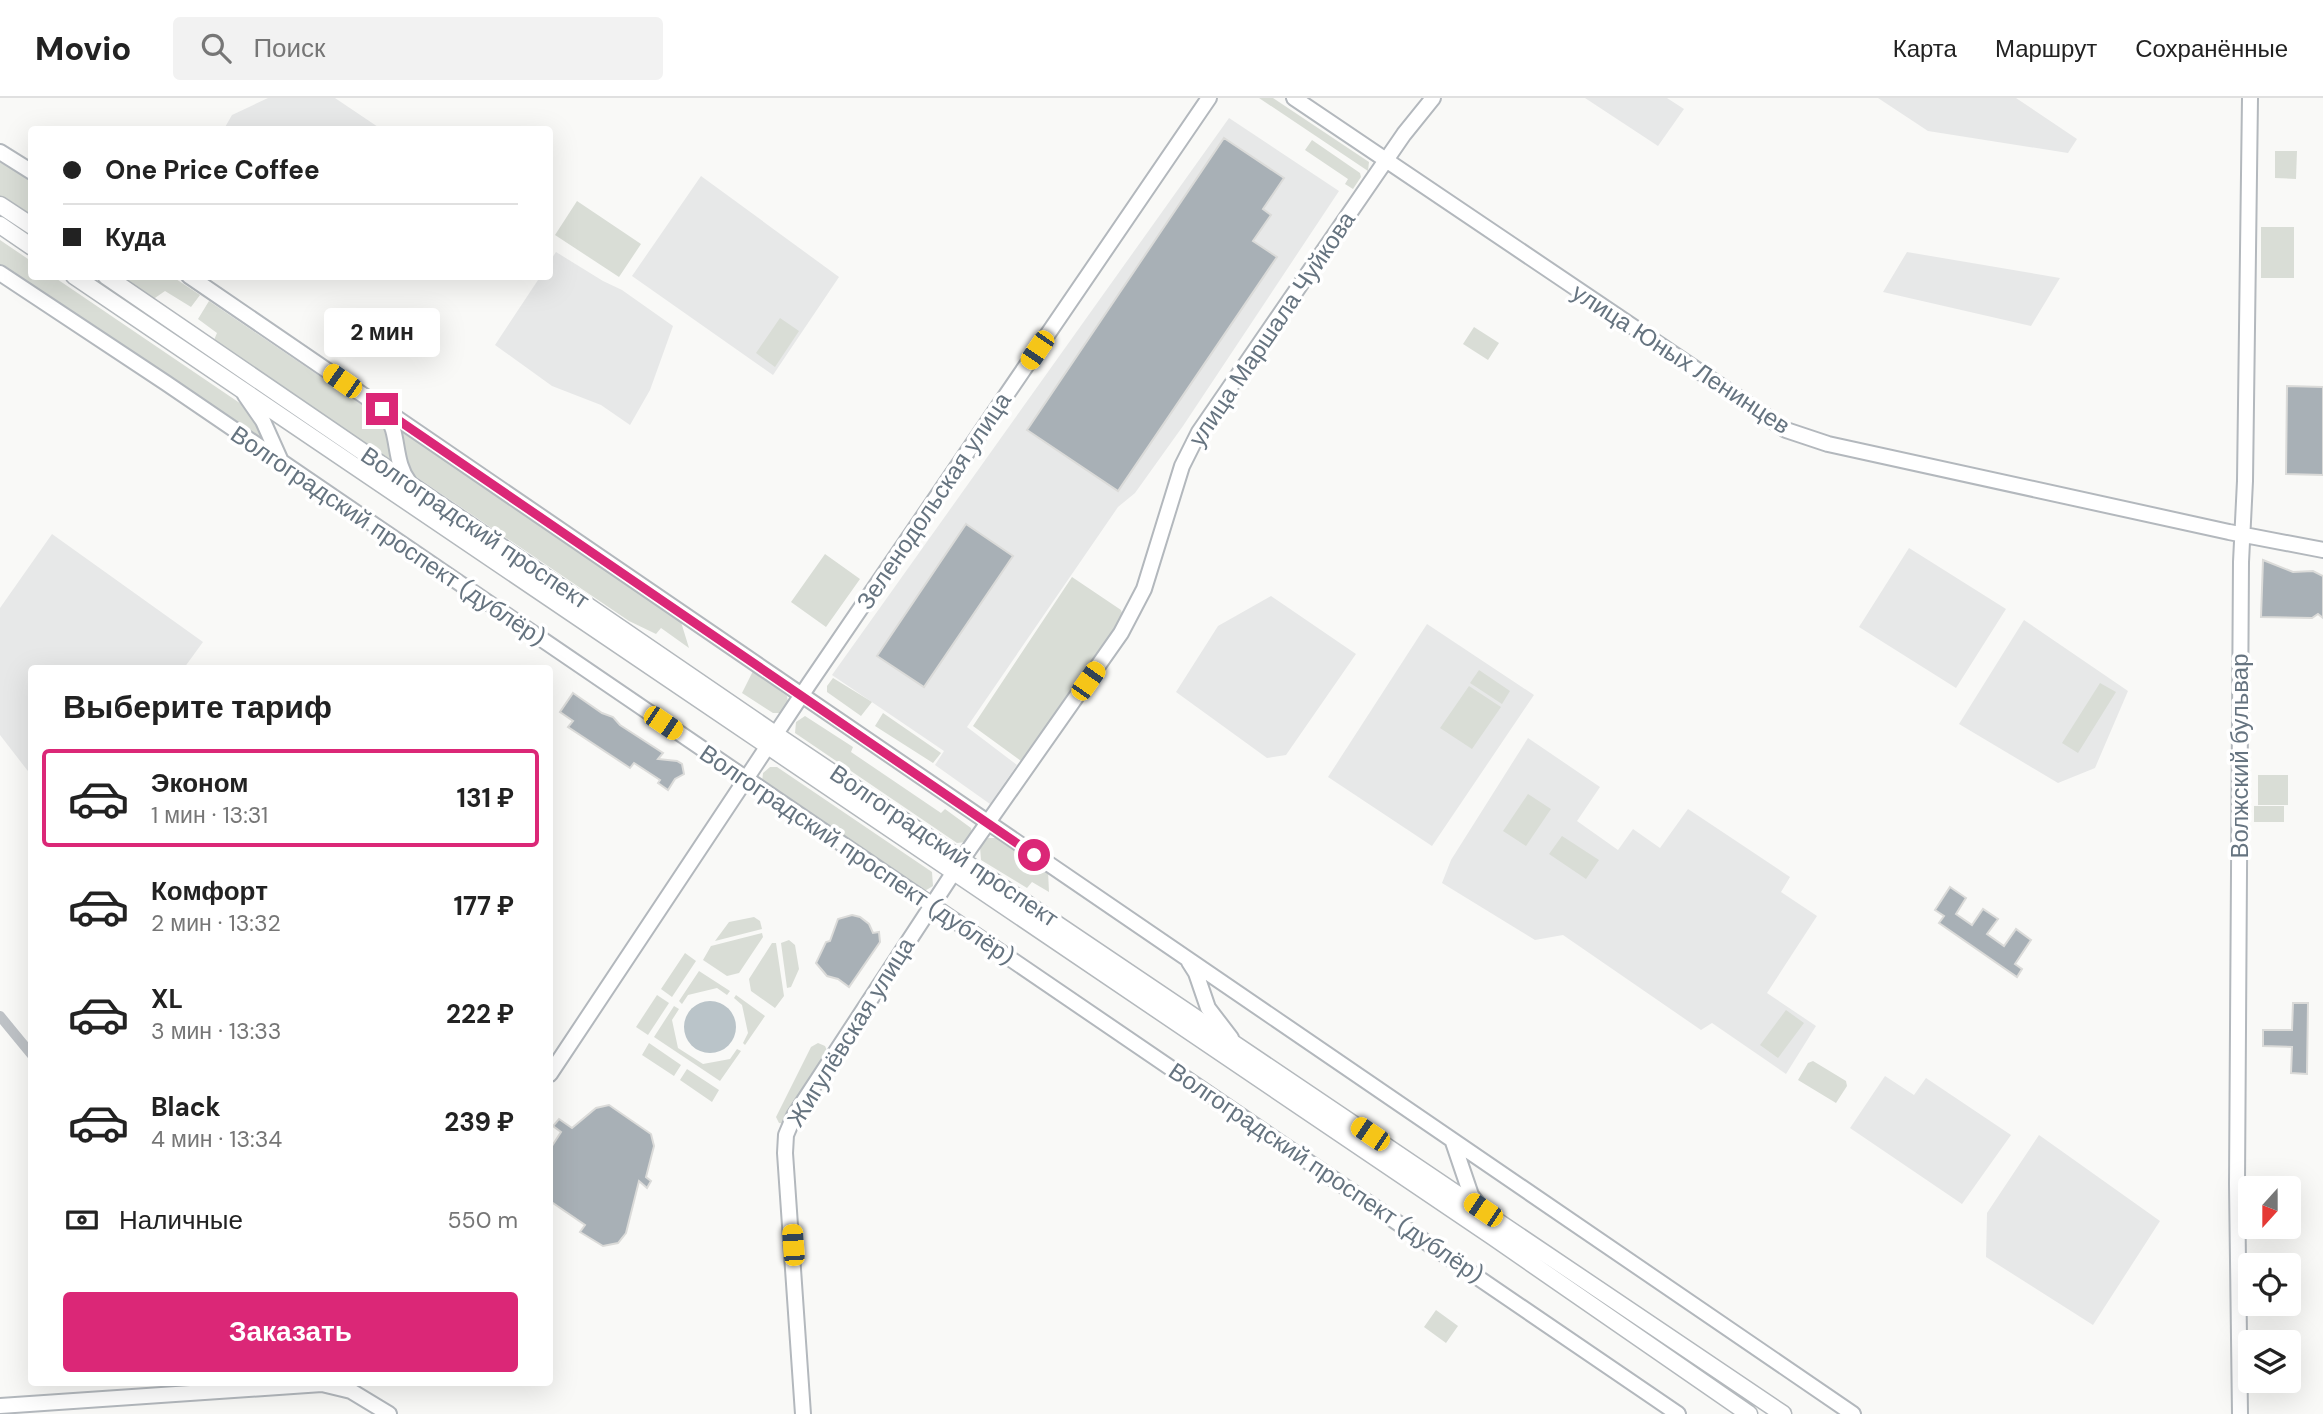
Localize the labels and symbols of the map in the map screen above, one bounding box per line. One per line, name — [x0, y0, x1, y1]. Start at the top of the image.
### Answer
street label: улица Маршала Чуйкова — [1181, 205, 1362, 452]
street label: улица Юных Ленинцев — [1566, 276, 1796, 441]
callout: 2 мин — [324, 308, 440, 356]
car — [1017, 327, 1058, 373]
car — [319, 360, 366, 402]
street label: Зеленодольская улица — [849, 386, 1018, 615]
route end — [366, 393, 398, 425]
street label: Волгоградский проспект (дублёр) — [225, 418, 552, 653]
street label: Волгоградский проспект — [355, 439, 596, 616]
street label: Волжский бульвар — [2224, 654, 2255, 858]
car — [1068, 658, 1109, 704]
car — [640, 703, 687, 743]
street label: Волгоградский проспект (дублёр) — [694, 737, 1021, 972]
street label: Волгоградский проспект — [824, 757, 1065, 934]
route start — [1018, 839, 1050, 871]
street label: Жигулёвская улица — [780, 931, 922, 1132]
street label: Волгоградский проспект (дублёр) — [1163, 1055, 1490, 1290]
car — [1347, 1114, 1394, 1154]
north arrow — [2238, 1176, 2301, 1239]
car — [1460, 1190, 1507, 1230]
car — [782, 1223, 805, 1267]

